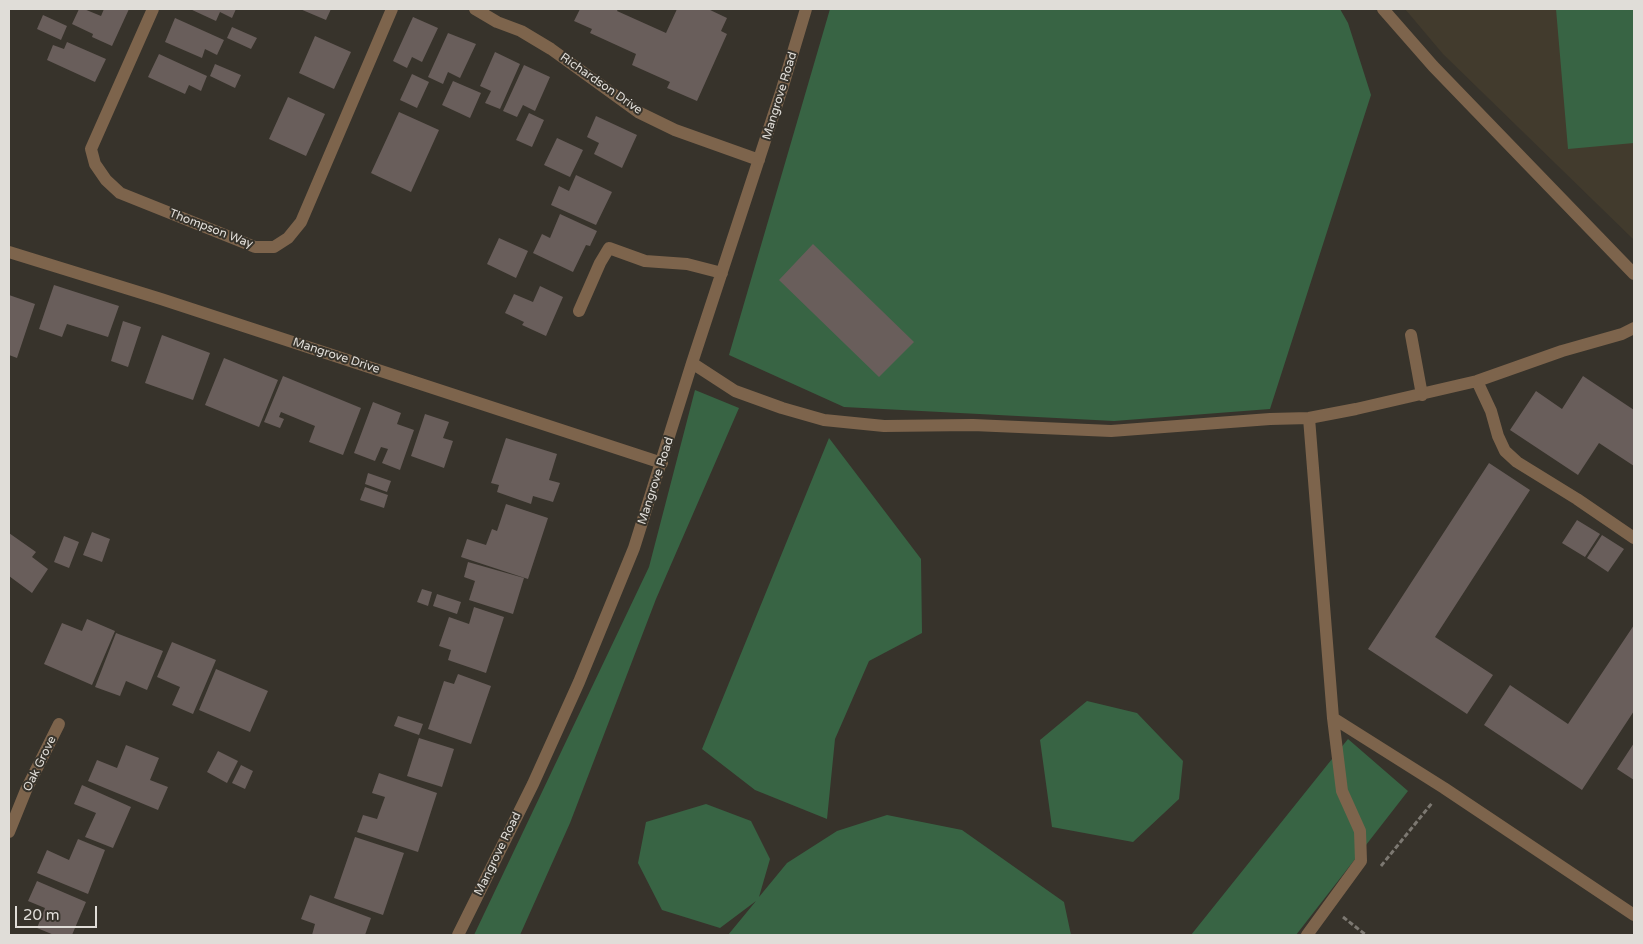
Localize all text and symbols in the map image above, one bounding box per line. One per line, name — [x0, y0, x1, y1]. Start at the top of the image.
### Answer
street label: Richardson Drive — [557, 50, 645, 118]
street label: Mangrove Road — [760, 50, 800, 142]
street label: Thompson Way — [167, 206, 255, 252]
street label: Mangrove Drive — [291, 335, 381, 377]
street label: Mangrove Road — [635, 435, 677, 527]
street label: Oak Grove — [20, 734, 60, 794]
street label: Mangrove Road — [472, 810, 524, 898]
scale bar — [18, 896, 100, 928]
text: 20 m — [23, 906, 60, 924]

